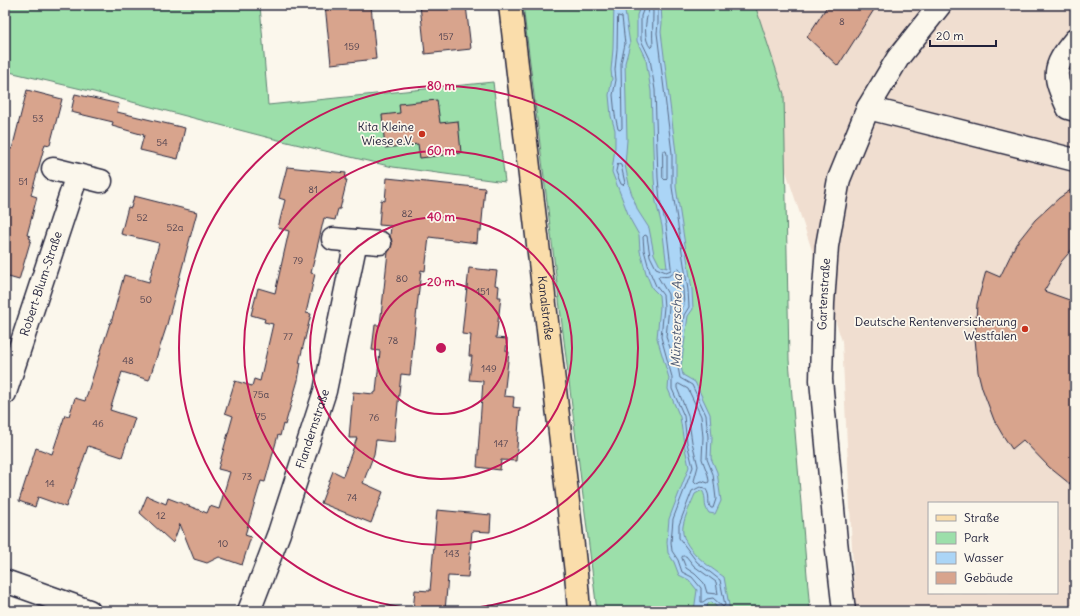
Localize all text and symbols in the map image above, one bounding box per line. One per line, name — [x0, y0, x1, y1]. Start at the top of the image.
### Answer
house number: 8 — [839, 15, 845, 28]
scale bar — [930, 22, 996, 48]
text: 20 m — [936, 28, 964, 43]
house number: 157 — [439, 30, 453, 43]
house number: 159 — [344, 40, 360, 53]
text: 80 m — [427, 78, 456, 93]
house number: 53 — [32, 112, 44, 125]
place label: Kita Kleine Wiese e.V. — [357, 119, 414, 148]
marker: Kita Kleine Wiese e.V. — [417, 129, 427, 139]
house number: 54 — [156, 136, 168, 149]
text: 60 m — [427, 143, 456, 158]
house number: 51 — [18, 175, 28, 188]
house number: 81 — [308, 183, 318, 196]
house number: 82 — [401, 207, 413, 220]
text: 40 m — [427, 209, 456, 224]
house number: 52 — [136, 211, 148, 224]
house number: 52a — [167, 221, 184, 234]
street label: Robert-Blum-Straße — [16, 229, 65, 338]
house number: 79 — [293, 254, 304, 267]
street label: Gartenstraße — [814, 258, 833, 330]
house number: 80 — [396, 272, 408, 285]
water label: Münstersche Aa — [667, 273, 686, 368]
text: 20 m — [427, 274, 455, 289]
street label: Kanalstraße — [535, 275, 557, 341]
house number: 151 — [476, 285, 490, 298]
house number: 50 — [140, 293, 152, 306]
place label: Deutsche Rentenversicherung Westfalen — [855, 314, 1017, 343]
marker: Deutsche Rentenversicherung Westfalen — [1020, 324, 1030, 334]
house number: 77 — [283, 330, 293, 343]
house number: 78 — [388, 334, 399, 347]
centre of rings — [434, 341, 448, 355]
house number: 48 — [122, 354, 134, 367]
house number: 149 — [481, 362, 497, 375]
street label: Flandernstraße — [292, 387, 332, 470]
house number: 75a — [253, 388, 269, 401]
house number: 75 — [256, 410, 267, 423]
house number: 76 — [369, 411, 379, 424]
house number: 46 — [92, 417, 104, 430]
house number: 147 — [494, 437, 508, 450]
house number: 73 — [242, 470, 253, 483]
house number: 14 — [45, 477, 55, 490]
house number: 74 — [347, 491, 357, 504]
legend — [928, 502, 1058, 594]
house number: 12 — [156, 509, 166, 522]
text: Straße — [964, 510, 999, 525]
text: Park — [964, 530, 989, 545]
house number: 10 — [218, 537, 228, 550]
house number: 143 — [444, 547, 460, 560]
text: Wasser — [964, 550, 1004, 565]
text: Gebäude — [964, 570, 1013, 585]

